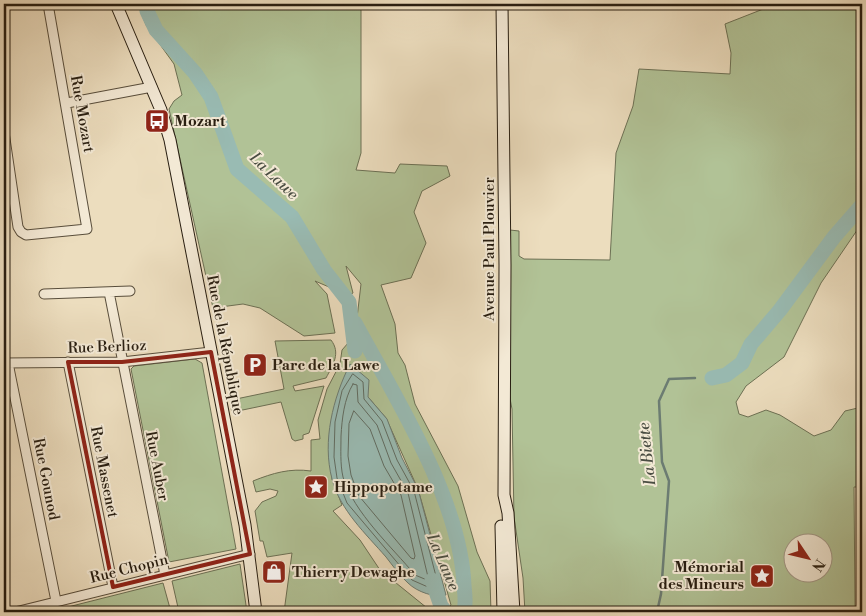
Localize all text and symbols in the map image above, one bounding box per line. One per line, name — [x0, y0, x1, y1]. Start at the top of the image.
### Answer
street label: Rue Mozart — [66, 74, 98, 155]
bus stop icon: Mozart — [144, 108, 170, 134]
place label: Mozart — [174, 112, 226, 131]
water label: La Lawe — [245, 147, 303, 204]
street label: Avenue Paul Plouvier — [480, 177, 499, 322]
street label: Rue de la République — [202, 273, 248, 417]
street label: Rue Berlioz — [67, 336, 147, 358]
parking icon: Parc de la Lawe — [242, 352, 268, 378]
place label: Parc de la Lawe — [272, 356, 380, 375]
water label: La Biette — [634, 421, 660, 487]
street label: Rue Massenet — [86, 425, 122, 520]
street label: Rue Auber — [141, 429, 173, 503]
street label: Rue Gounod — [29, 436, 63, 522]
place icon: Hippopotame — [303, 474, 329, 500]
place label: Hippopotame — [334, 478, 433, 497]
water label: La Lawe — [422, 530, 464, 594]
north arrow — [784, 534, 834, 584]
street label: Rue Chopin — [88, 550, 170, 588]
text: N — [807, 555, 828, 575]
place label: Mémorial des Mineurs — [658, 558, 744, 594]
shop icon: Thierry Dewaghe — [261, 559, 287, 585]
place label: Thierry Dewaghe — [292, 563, 415, 582]
place icon: Mémorial des Mineurs — [749, 563, 775, 589]

